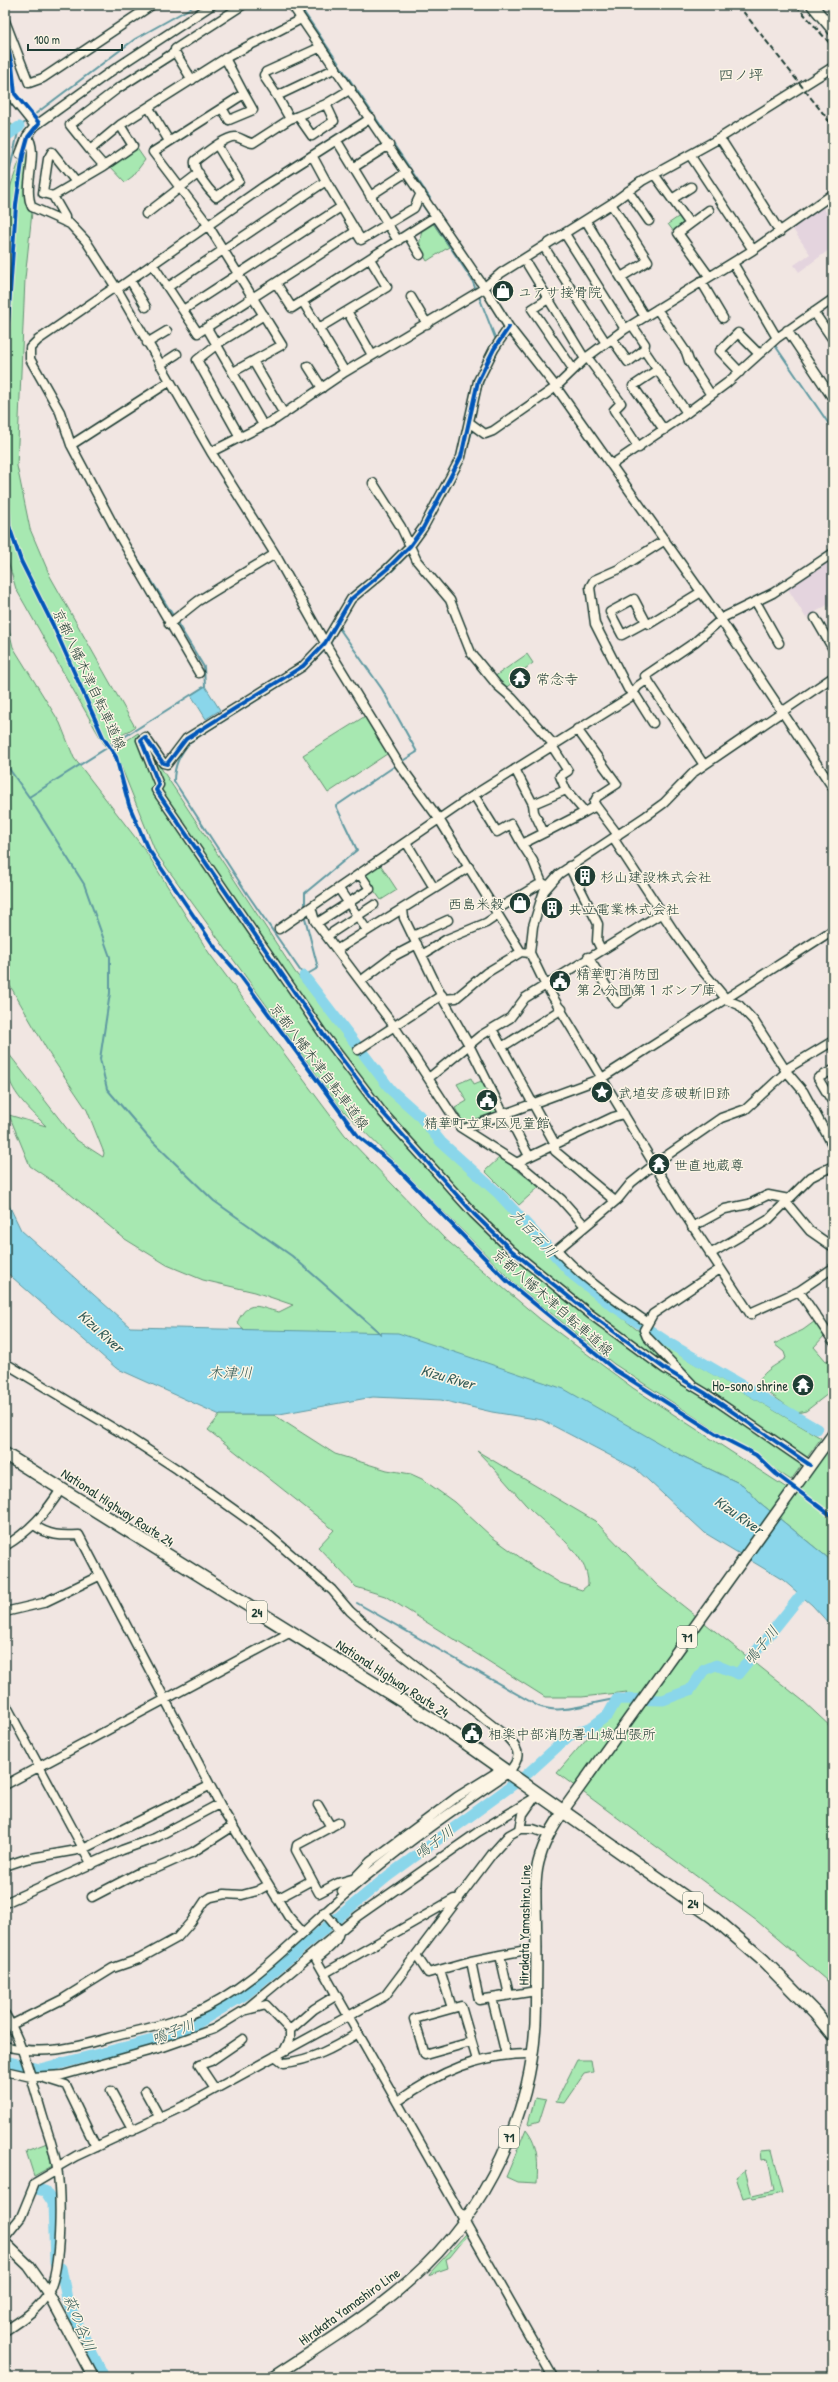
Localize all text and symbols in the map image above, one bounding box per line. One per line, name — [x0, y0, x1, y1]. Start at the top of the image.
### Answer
scale bar — [28, 26, 122, 52]
text: 100 m — [34, 31, 60, 48]
district label: 四ノ坪 — [718, 64, 764, 85]
shop icon: ユアサ接骨院 — [490, 278, 516, 304]
place label: ユアサ接骨院 — [518, 282, 602, 301]
street label: 京都八幡木津自転車道線 — [49, 605, 131, 753]
temple icon: 常念寺 — [507, 665, 533, 691]
place label: 常念寺 — [536, 669, 578, 688]
building icon: 杉山建設株式会社 — [572, 863, 598, 889]
place label: 杉山建設株式会社 — [600, 867, 712, 886]
shop icon: 西島米穀 — [507, 890, 533, 916]
place label: 西島米穀 — [448, 894, 504, 913]
building icon: 共立電業株式会社 — [539, 895, 565, 921]
place label: 共立電業株式会社 — [568, 899, 680, 918]
place label: 精華町消防団 第２分団第１ポンプ庫 — [576, 964, 716, 999]
public building icon: 精華町消防団 第２分団第１ポンプ庫 — [547, 968, 573, 994]
street label: 京都八幡木津自転車道線 — [266, 999, 374, 1133]
place icon: 武埴安彦破斬旧跡 — [589, 1079, 615, 1105]
place label: 武埴安彦破斬旧跡 — [618, 1083, 730, 1102]
public building icon: 精華町立東区児童館 — [474, 1087, 500, 1113]
place label: 精華町立東区児童館 — [424, 1113, 550, 1132]
temple icon: 世直地蔵尊 — [646, 1151, 672, 1177]
place label: 世直地蔵尊 — [674, 1155, 744, 1174]
water label: 九百石川 — [506, 1204, 562, 1262]
street label: 京都八幡木津自転車道線 — [489, 1244, 617, 1360]
water label: Kizu River — [74, 1305, 130, 1359]
water label: Kizu River — [419, 1359, 479, 1395]
water label: 木津川 — [207, 1362, 253, 1383]
temple icon: Ho-sono shrine — [790, 1372, 816, 1398]
place label: Ho-sono shrine — [712, 1376, 788, 1395]
street label: National Highway Route 24 — [57, 1463, 178, 1552]
water label: Kizu River — [710, 1491, 769, 1541]
road number: 24 — [247, 1601, 267, 1623]
water label: 鳴子川 — [739, 1621, 783, 1669]
road number: 71 — [677, 1626, 697, 1648]
street label: National Highway Route 24 — [332, 1634, 453, 1723]
public building icon: 相楽中部消防署山城出張所 — [459, 1720, 485, 1746]
place label: 相楽中部消防署山城出張所 — [488, 1724, 656, 1743]
water label: 鳴子川 — [410, 1820, 458, 1864]
street label: Hirakata Yamashiro Line — [513, 1864, 535, 1986]
road number: 24 — [683, 1892, 703, 1914]
water label: 鳴子川 — [148, 2013, 198, 2049]
road number: 71 — [499, 2126, 519, 2148]
street label: Hirakata Yamashiro Line — [294, 2263, 404, 2349]
water label: 萩の谷川 — [59, 2291, 101, 2355]

